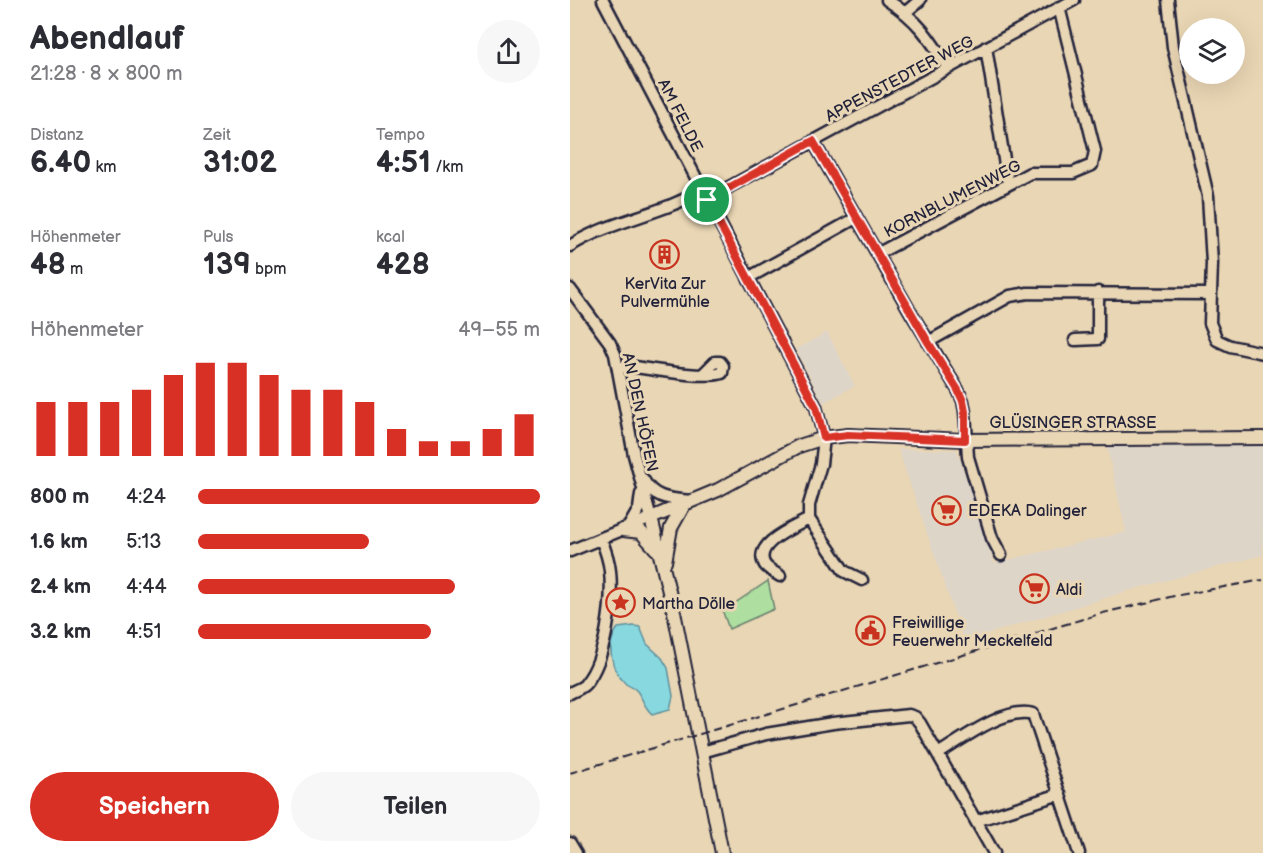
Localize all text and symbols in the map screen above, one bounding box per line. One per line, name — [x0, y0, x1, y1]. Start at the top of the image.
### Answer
map controls — [1179, 18, 1245, 84]
button: layers — [1179, 18, 1245, 84]
text: Abendlauf — [30, 19, 184, 59]
button: share — [477, 20, 540, 83]
street label: APPENSTEDTER WEG — [822, 32, 977, 126]
text: 21:28 · 8 × 800 m — [30, 62, 183, 86]
street label: AM FELDE — [653, 76, 706, 155]
text: Distanz — [30, 126, 84, 145]
text: Zeit — [203, 126, 231, 145]
text: Tempo — [376, 126, 425, 145]
text: 6.40 — [30, 145, 91, 181]
text: 31:02 — [203, 145, 277, 181]
text: 4:51 — [376, 145, 431, 181]
street label: KORNBLUMENWEG — [881, 157, 1024, 242]
text: km — [91, 158, 117, 177]
text: /km — [431, 158, 463, 177]
pin — [681, 174, 732, 225]
icon: arrive — [690, 183, 723, 216]
text: Höhenmeter — [30, 228, 120, 247]
text: Puls — [203, 228, 233, 247]
text: kcal — [376, 228, 405, 247]
building icon: KerVita Zur Pulvermühle — [649, 239, 681, 271]
text: 48 — [30, 247, 66, 283]
text: 139 — [203, 247, 251, 283]
text: 428 — [376, 247, 430, 283]
text: m — [66, 260, 83, 279]
text: bpm — [251, 260, 287, 279]
place label: KerVita Zur Pulvermühle — [620, 275, 710, 312]
text: Höhenmeter — [30, 318, 143, 342]
text: 49–55 m — [458, 318, 540, 342]
street label: AN DEN HÖFEN — [618, 351, 663, 474]
street label: GLÜSINGER STRASSE — [989, 412, 1157, 433]
text: 800 m — [30, 485, 89, 509]
text: 4:24 — [126, 485, 166, 509]
supermarket icon: EDEKA Dalinger — [931, 494, 963, 526]
place label: EDEKA Dalinger — [968, 502, 1087, 521]
text: 1.6 km — [30, 530, 88, 554]
text: 5:13 — [126, 530, 162, 554]
supermarket icon: Aldi — [1019, 573, 1051, 605]
text: 2.4 km — [30, 575, 91, 599]
text: 4:44 — [126, 575, 167, 599]
place label: Aldi — [1056, 581, 1082, 600]
place icon: Martha Dölle — [605, 587, 637, 619]
place label: Martha Dölle — [642, 595, 735, 614]
place label: Freiwillige Feuerwehr Meckelfeld — [892, 614, 1053, 651]
public building icon: Freiwillige Feuerwehr Meckelfeld — [855, 615, 887, 647]
text: 3.2 km — [30, 620, 91, 644]
text: 4:51 — [126, 620, 161, 644]
button: Speichern — [30, 772, 279, 841]
button: Teilen — [291, 772, 540, 841]

